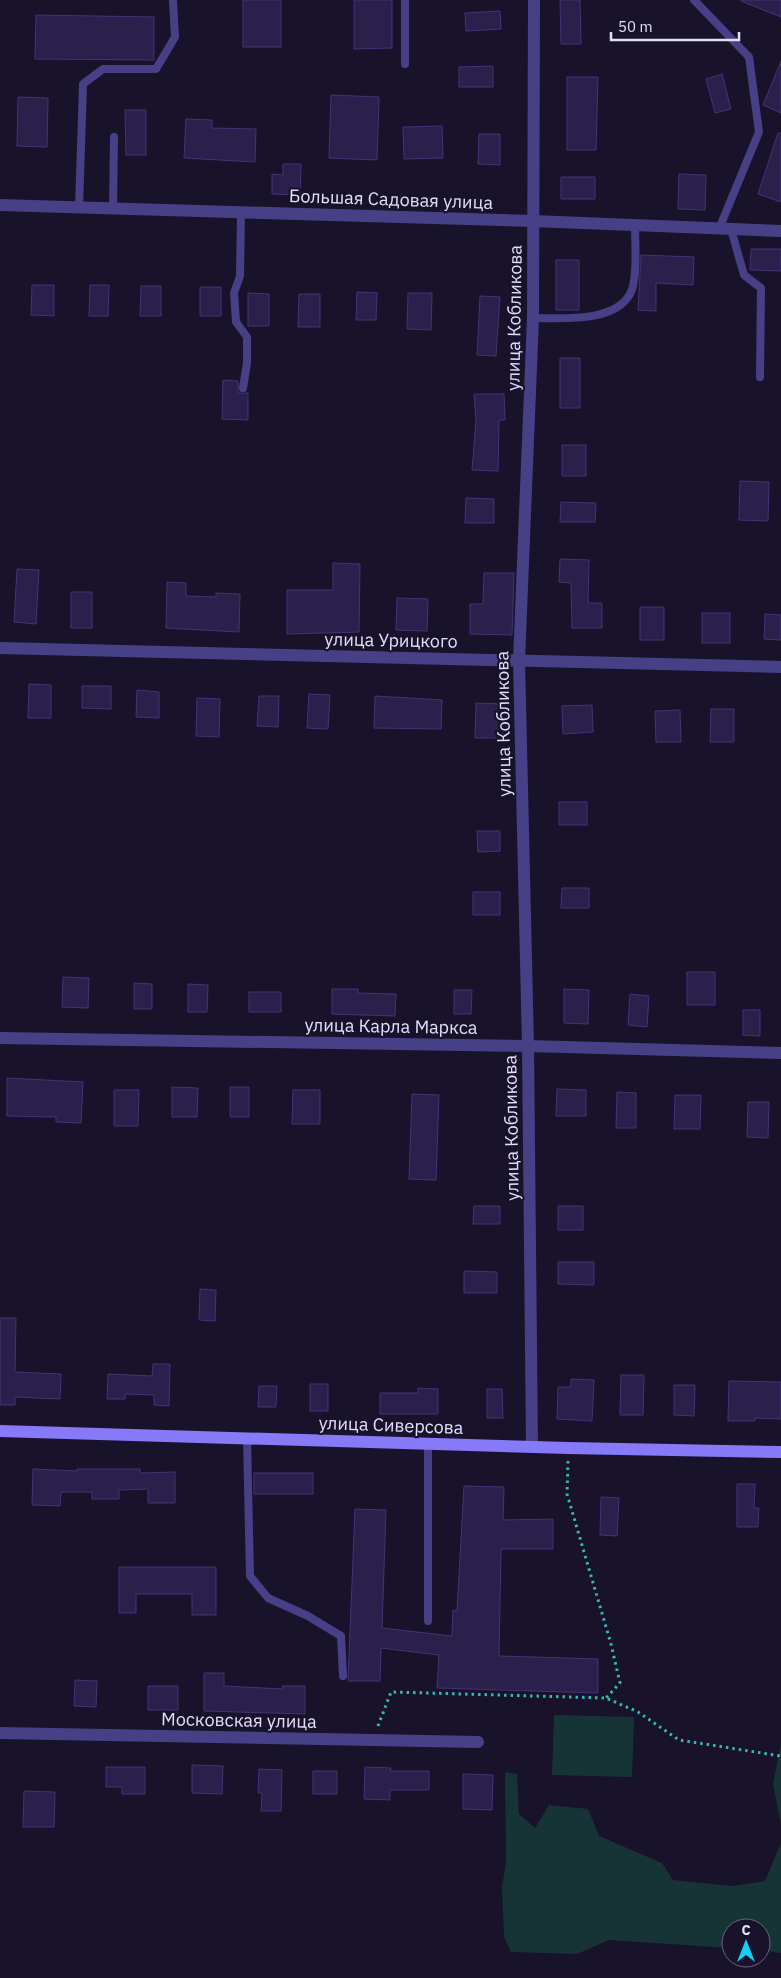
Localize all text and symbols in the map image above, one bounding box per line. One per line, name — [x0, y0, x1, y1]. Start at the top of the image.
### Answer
scale bar — [611, 10, 738, 42]
text: 50 m — [618, 17, 653, 36]
street label: Большая Садовая улица — [289, 184, 494, 214]
street label: улица Кобликова — [501, 245, 527, 391]
street label: улица Урицкого — [324, 627, 458, 653]
street label: улица Кобликова — [490, 651, 516, 797]
street label: улица Карла Маркса — [304, 1013, 478, 1039]
street label: улица Кобликова — [498, 1055, 524, 1201]
street label: улица Сиверсова — [318, 1411, 464, 1439]
street label: Московская улица — [161, 1707, 317, 1733]
north arrow — [721, 1918, 771, 1968]
text: С — [741, 1921, 751, 1939]

